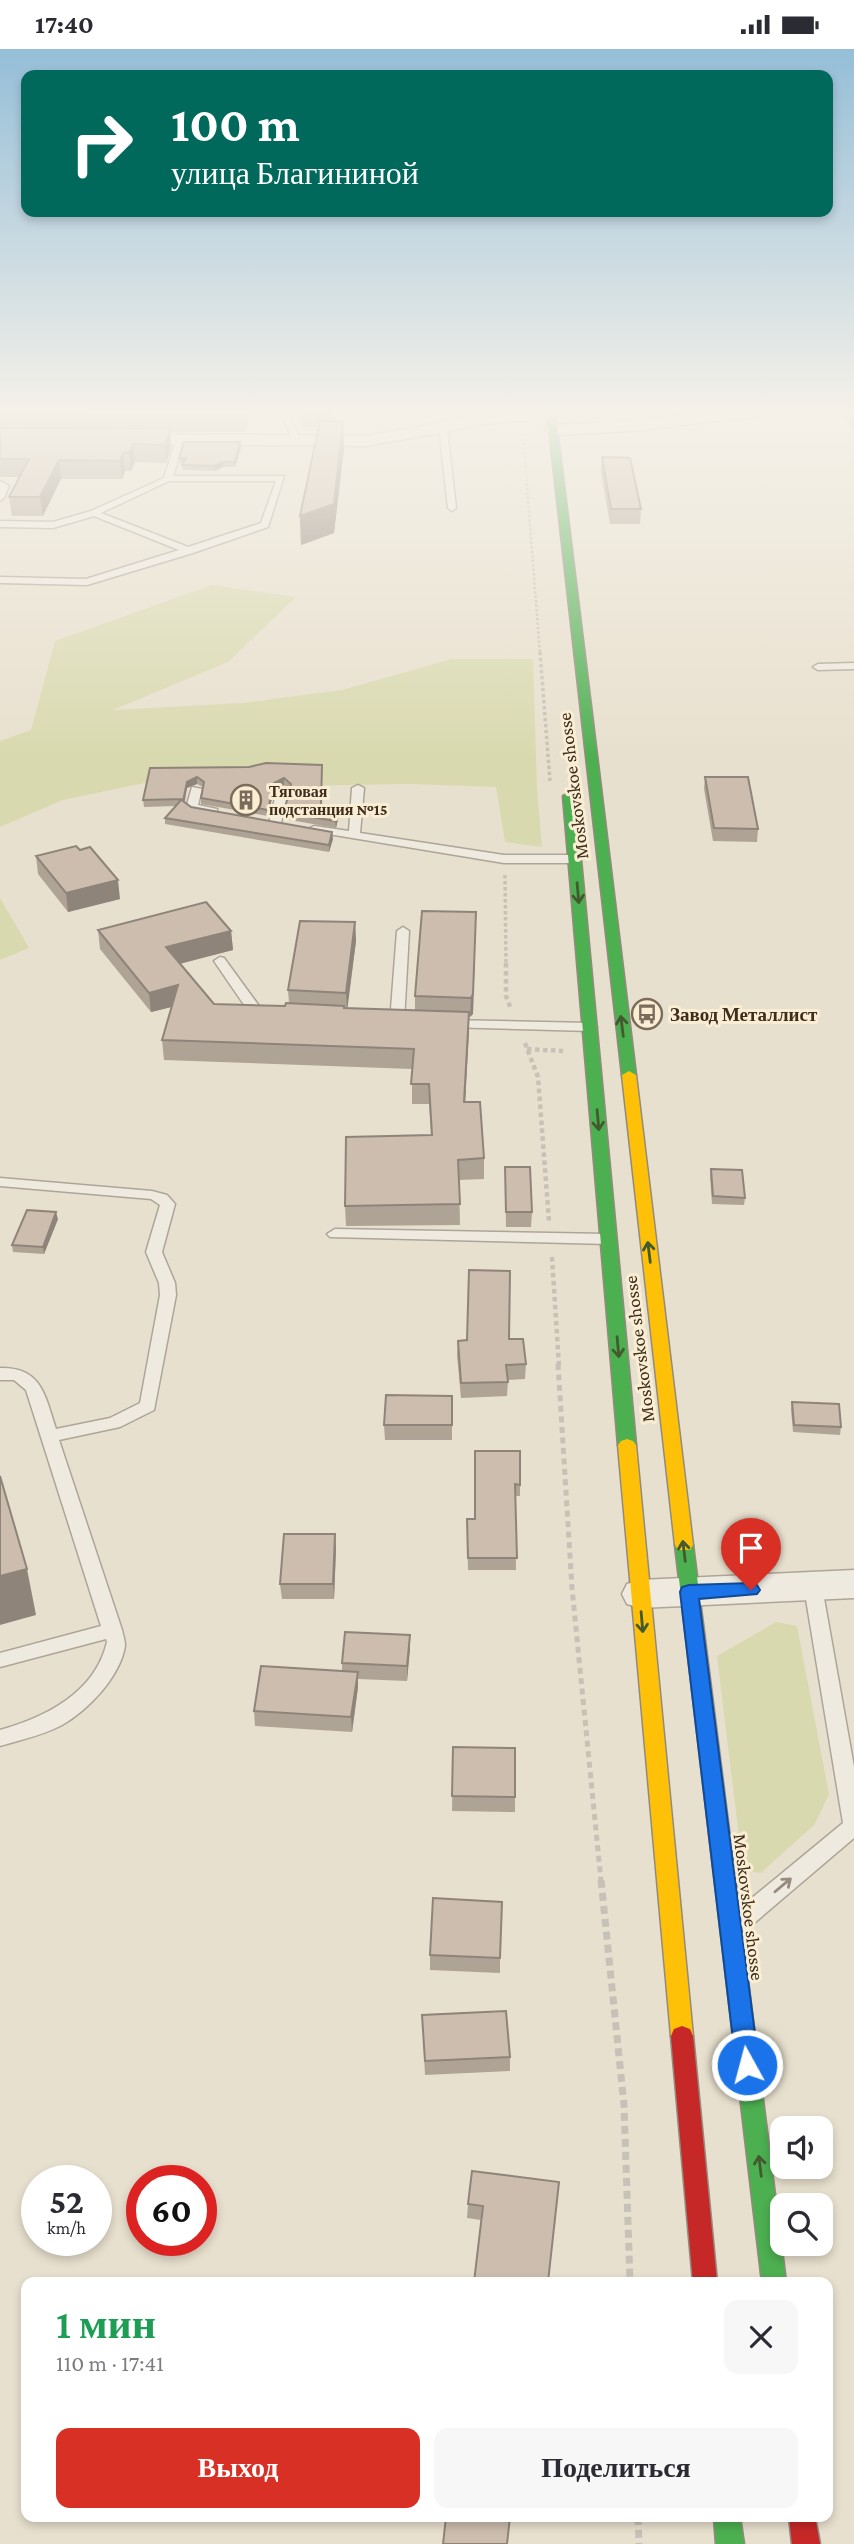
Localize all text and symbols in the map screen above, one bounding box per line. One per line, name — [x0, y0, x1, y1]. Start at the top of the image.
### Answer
text: 17:40 — [35, 10, 94, 39]
text: 100 m — [171, 97, 300, 152]
icon: right — [56, 98, 147, 189]
text: улица Благининой — [171, 155, 419, 191]
street label: Moskovskoe shosse — [554, 711, 592, 861]
building icon: Тяговая подстанция №15 — [229, 783, 263, 817]
place label: Тяговая подстанция №15 — [269, 783, 388, 818]
one-way arrow — [572, 882, 585, 904]
bus stop icon: Завод Металлист — [630, 997, 664, 1031]
place label: Завод Металлист — [670, 1004, 818, 1025]
one-way arrow — [616, 1015, 629, 1038]
one-way arrow — [592, 1108, 605, 1131]
one-way arrow — [642, 1241, 655, 1264]
street label: Moskovskoe shosse — [620, 1274, 658, 1424]
one-way arrow — [612, 1335, 625, 1357]
pin — [721, 1518, 781, 1590]
icon: arrive — [732, 1529, 770, 1567]
one-way arrow — [678, 1540, 691, 1563]
one-way arrow — [636, 1610, 649, 1633]
street label: Moskovskoe shosse — [730, 1832, 768, 1982]
one-way arrow — [774, 1878, 792, 1893]
position arrow — [710, 2028, 784, 2102]
map controls — [770, 2116, 833, 2256]
button: sound — [770, 2116, 833, 2179]
one-way arrow — [753, 2155, 766, 2177]
speed limit sign: 60 — [126, 2165, 217, 2256]
text: 52 — [49, 2182, 84, 2221]
button: search — [770, 2193, 833, 2256]
text: km/h — [47, 2218, 86, 2238]
text: 1 мин — [56, 2300, 156, 2347]
button: close — [724, 2300, 798, 2374]
text: 110 m · 17:41 — [56, 2350, 164, 2376]
button: Выход — [56, 2428, 420, 2508]
button: Поделиться — [434, 2428, 798, 2508]

